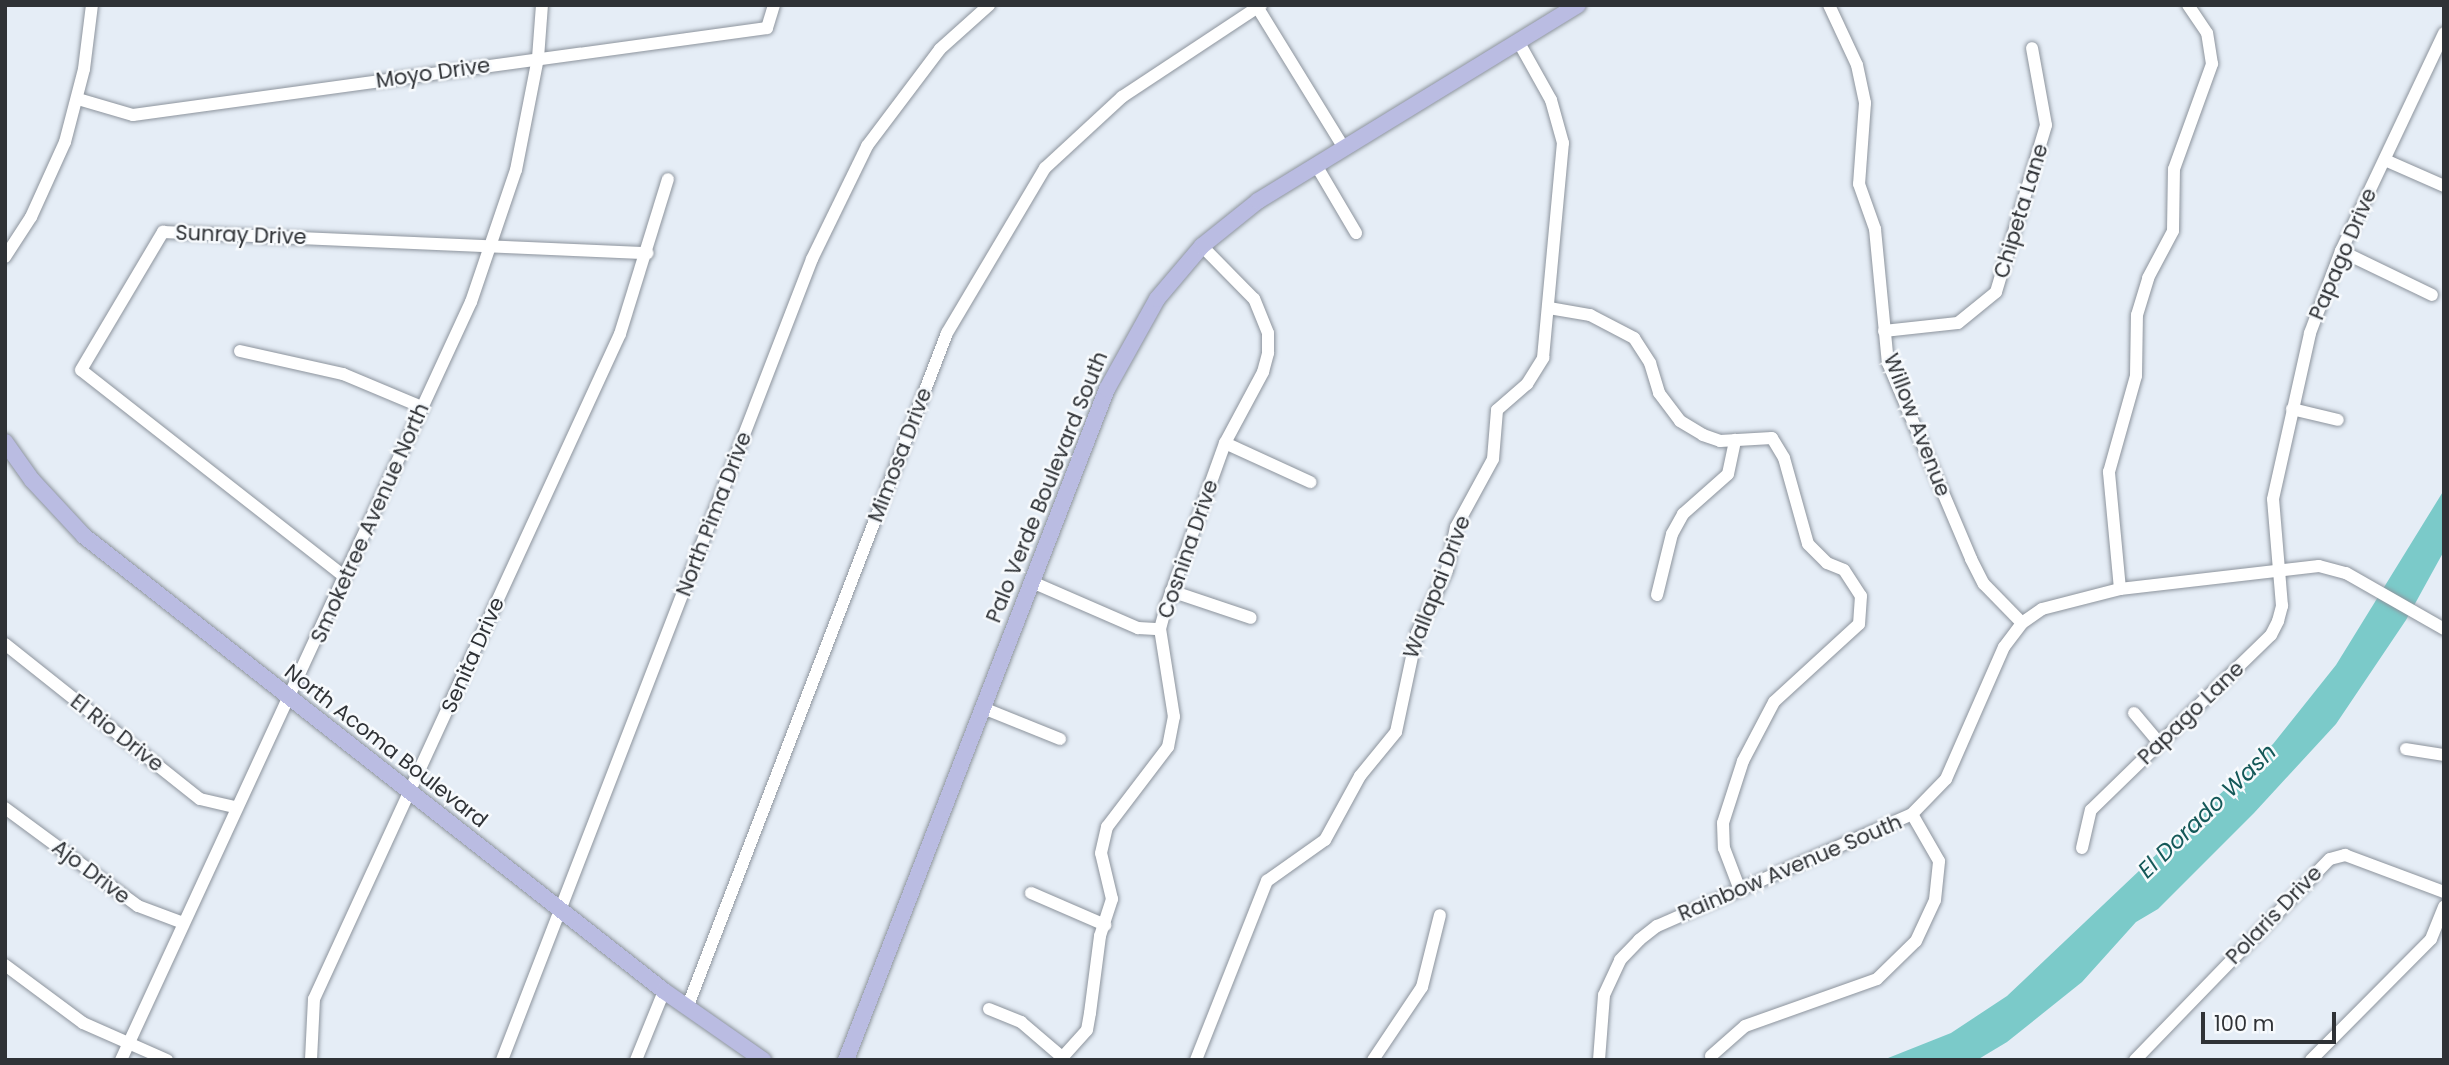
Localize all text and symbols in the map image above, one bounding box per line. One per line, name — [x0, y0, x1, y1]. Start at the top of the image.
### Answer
street label: Moyo Drive — [374, 53, 492, 93]
street label: Chipeta Lane — [1989, 141, 2053, 281]
street label: Papago Drive — [2304, 184, 2382, 324]
street label: Sunray Drive — [175, 220, 307, 250]
street label: Palo Verde Boulevard South — [981, 348, 1113, 626]
street label: Willow Avenue — [1878, 350, 1956, 500]
street label: Mimosa Drive — [863, 384, 937, 526]
street label: Smoketree Avenue North — [306, 399, 434, 647]
street label: North Pima Drive — [671, 428, 757, 600]
street label: Cosnina Drive — [1152, 476, 1224, 622]
street label: Wallapai Drive — [1398, 512, 1476, 662]
street label: Senita Drive — [436, 593, 510, 717]
street label: Papago Lane — [2133, 656, 2249, 770]
street label: North Acoma Boulevard — [280, 659, 492, 833]
street label: El Rio Drive — [65, 689, 169, 777]
water label: El Dorado Wash — [2132, 738, 2282, 884]
street label: Rainbow Avenue South — [1674, 809, 1906, 927]
street label: Ajo Drive — [47, 835, 135, 909]
street label: Polaris Drive — [2221, 861, 2327, 969]
scale bar — [2204, 998, 2339, 1042]
text: 100 m — [2214, 1009, 2274, 1038]

